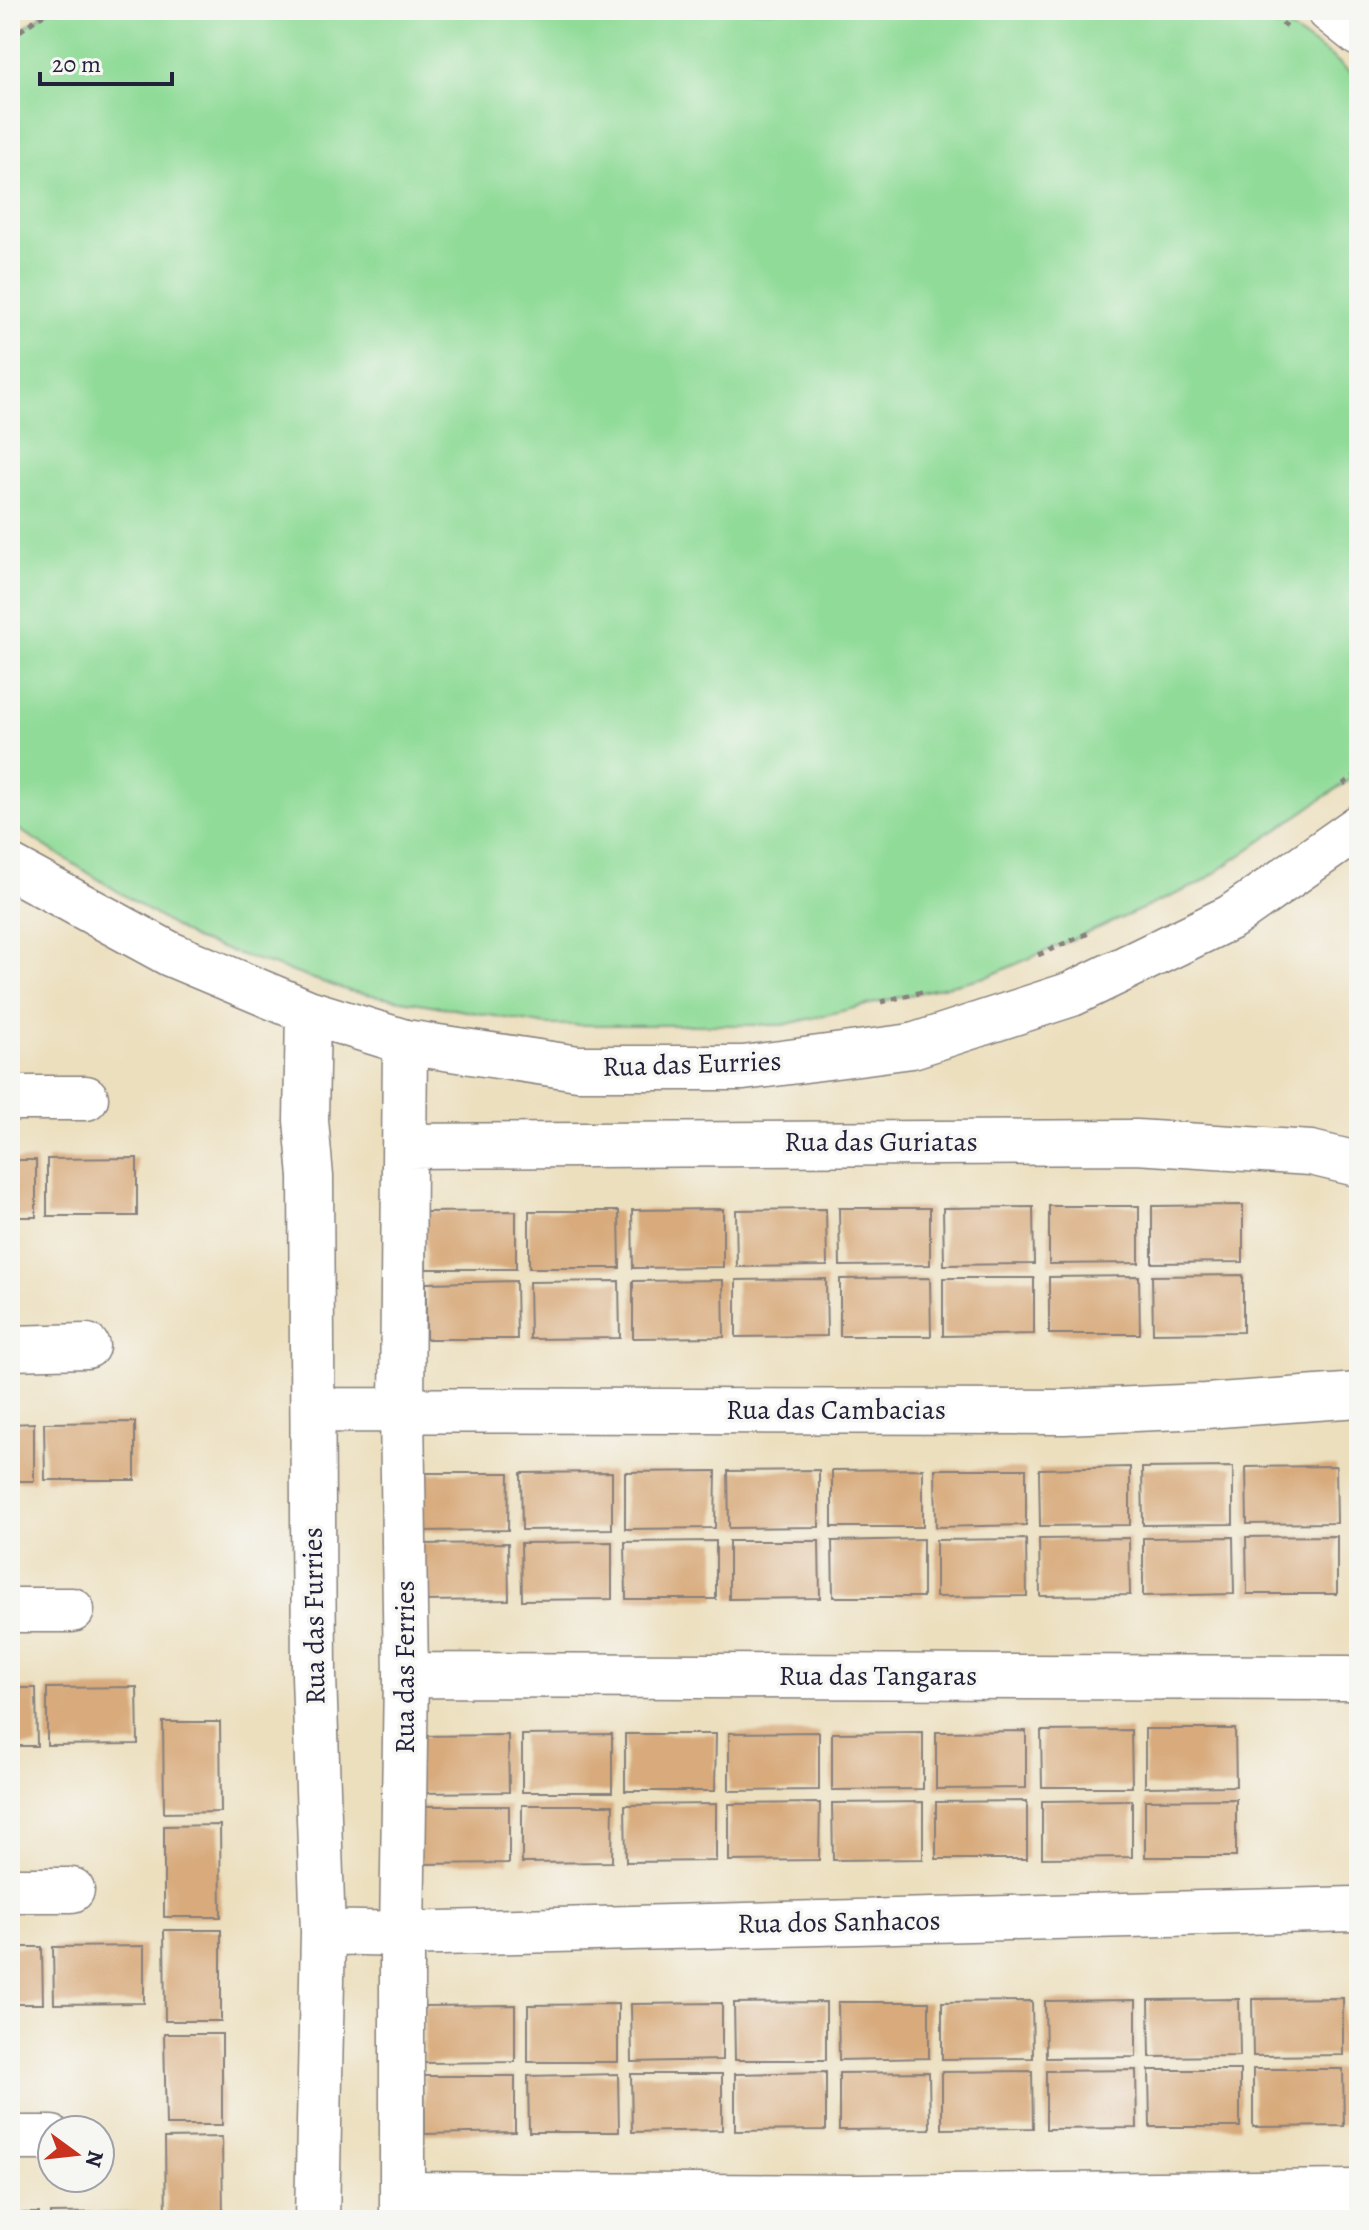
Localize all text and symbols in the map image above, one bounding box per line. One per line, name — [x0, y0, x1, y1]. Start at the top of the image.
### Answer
scale bar — [40, 36, 172, 86]
text: 20 m — [52, 48, 101, 80]
street label: Rua das Eurries — [602, 1042, 782, 1086]
street label: Rua das Guriatas — [784, 1123, 978, 1161]
street label: Rua das Cambacias — [726, 1391, 946, 1429]
street label: Rua das Furries — [293, 1527, 335, 1705]
street label: Rua das Ferries — [386, 1580, 424, 1754]
street label: Rua das Tangaras — [779, 1657, 977, 1695]
street label: Rua dos Sanhacos — [737, 1901, 941, 1943]
north arrow — [36, 2114, 116, 2194]
text: N — [78, 2147, 111, 2171]

